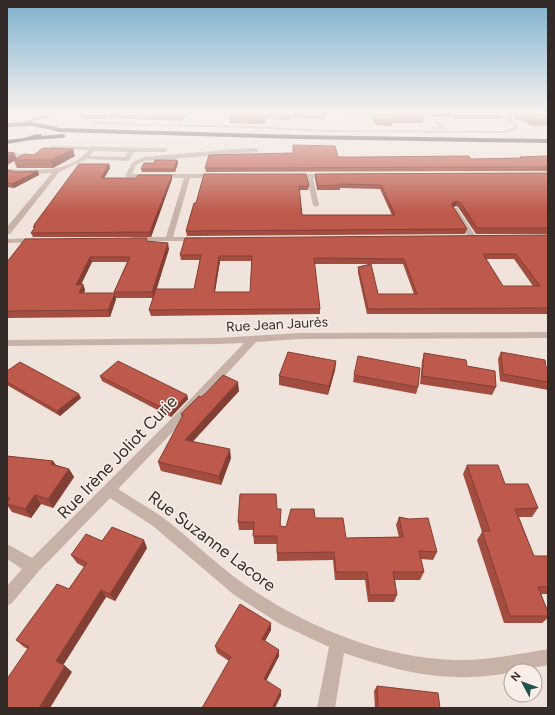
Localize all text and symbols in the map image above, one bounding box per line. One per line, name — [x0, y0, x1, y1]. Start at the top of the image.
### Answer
street label: Rue Jean Jaurès — [226, 313, 328, 336]
street label: Rue Irène Joliot Curie — [53, 391, 181, 523]
street label: Rue Suzanne Lacore — [144, 486, 280, 596]
north arrow — [503, 663, 543, 703]
text: N — [508, 669, 524, 684]

